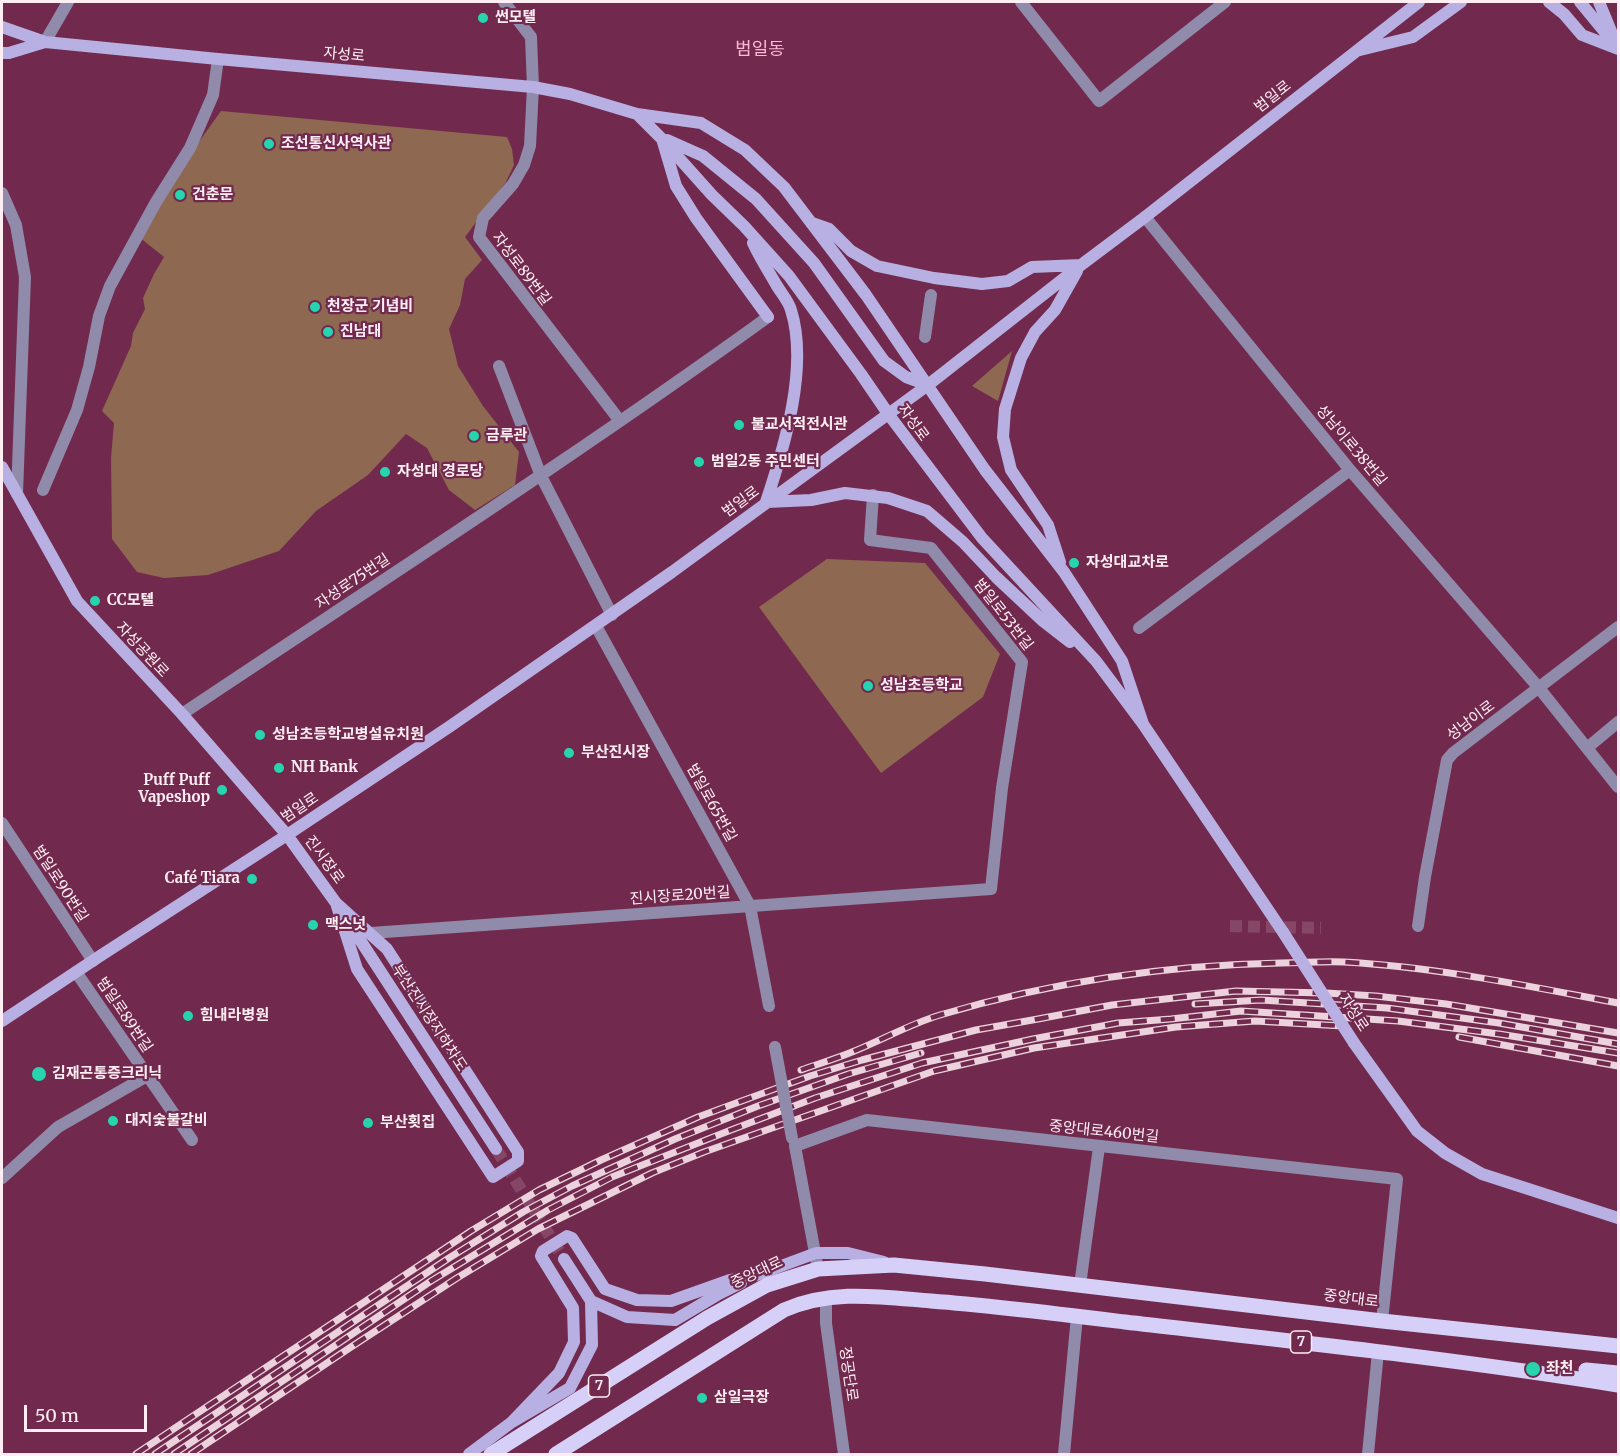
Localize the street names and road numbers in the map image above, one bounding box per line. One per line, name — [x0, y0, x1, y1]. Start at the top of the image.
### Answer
street label: 자성로 — [323, 44, 365, 66]
street label: 범일로 — [1251, 77, 1295, 117]
street label: 자성로89번길 — [488, 229, 554, 309]
street label: 자성로 — [894, 401, 932, 445]
street label: 성남이로38번길 — [1312, 402, 1390, 490]
street label: 범일로 — [719, 483, 763, 521]
street label: 자성로75번길 — [312, 551, 394, 613]
street label: 범일로53번길 — [970, 576, 1036, 654]
street label: 자성공원로 — [112, 619, 172, 681]
street label: 성남이로 — [1444, 697, 1498, 745]
street label: 범일로65번길 — [682, 761, 740, 845]
street label: 범일로 — [278, 789, 322, 827]
street label: 진시장로 — [300, 832, 348, 888]
street label: 범일로90번길 — [29, 842, 91, 926]
street label: 진시장로20번길 — [629, 883, 731, 909]
street label: 부산진시장지하차도 — [388, 961, 470, 1075]
street label: 범일로89번길 — [92, 974, 156, 1056]
street label: 자성로 — [1334, 991, 1372, 1035]
street label: 중앙대로460번길 — [1048, 1117, 1160, 1147]
street label: 중앙대로 — [728, 1253, 786, 1293]
street label: 중앙대로 — [1323, 1287, 1379, 1311]
road number: 7 — [1290, 1331, 1312, 1353]
street label: 정공단로 — [835, 1345, 861, 1403]
road number: 7 — [588, 1375, 610, 1397]

